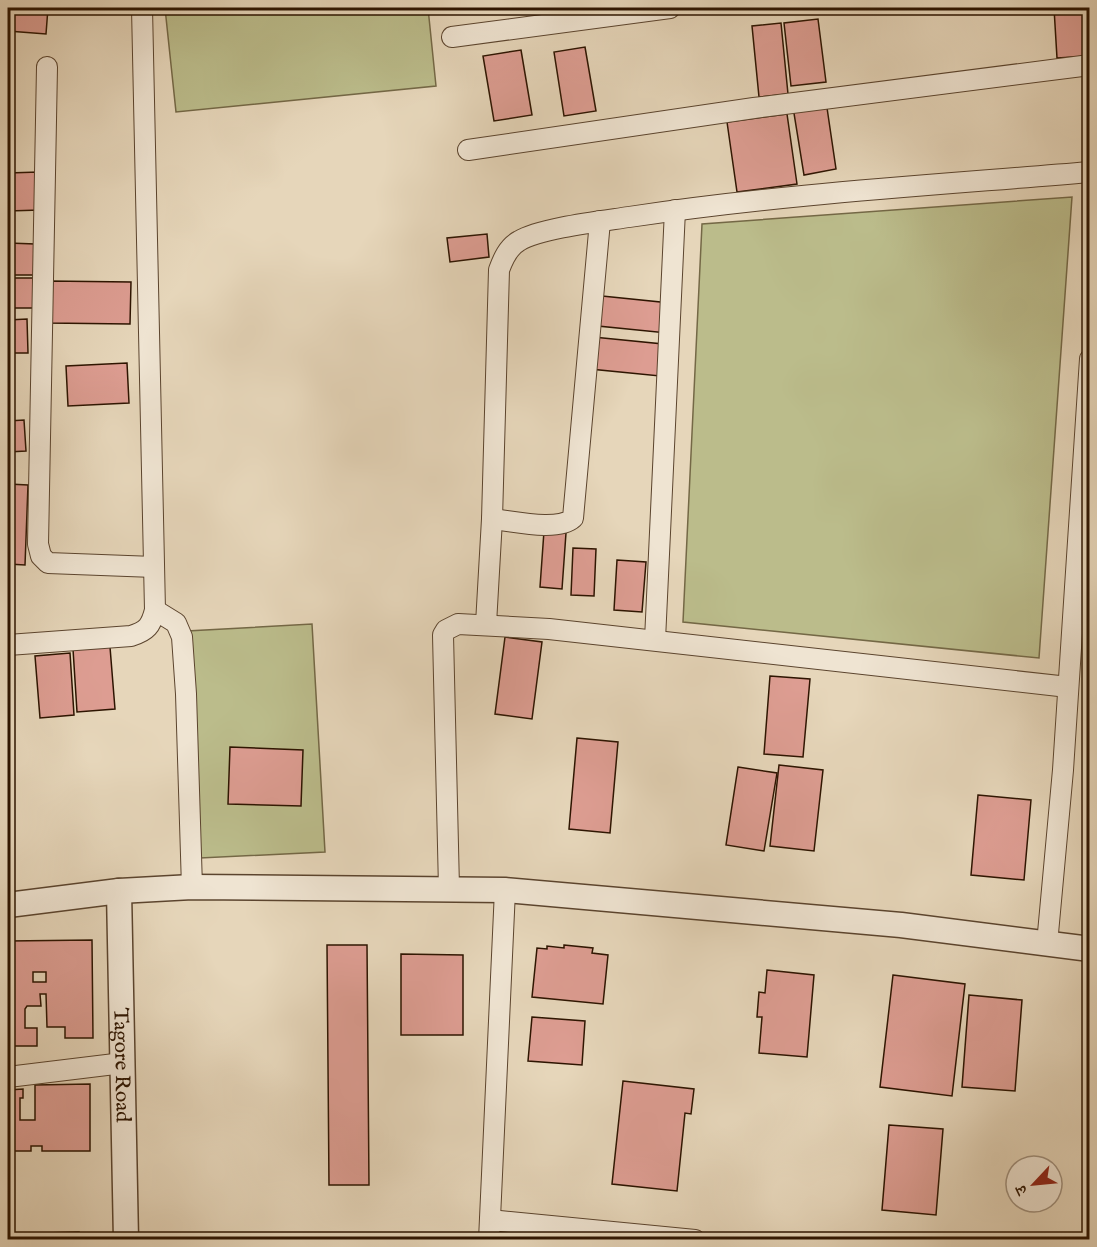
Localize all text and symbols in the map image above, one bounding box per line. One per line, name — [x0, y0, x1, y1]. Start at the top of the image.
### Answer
street label: Tagore Road — [106, 1007, 136, 1123]
north arrow — [1004, 1154, 1064, 1214]
text: उ — [1011, 1180, 1034, 1199]

